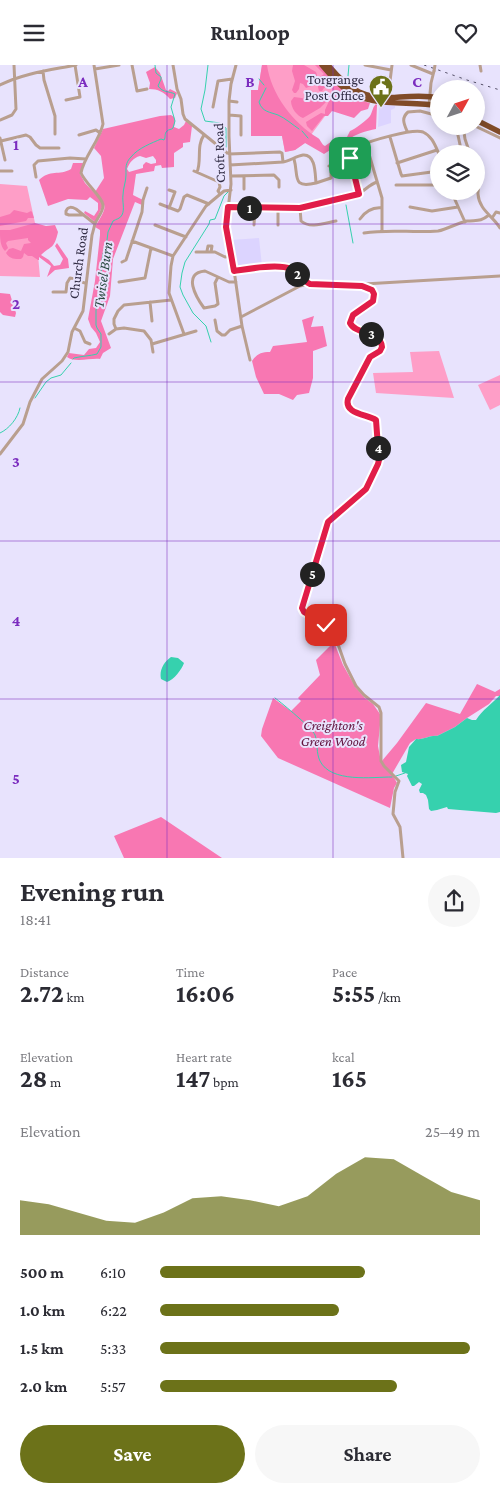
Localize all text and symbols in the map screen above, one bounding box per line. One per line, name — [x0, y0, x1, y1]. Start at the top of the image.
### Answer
icon: menu — [20, 19, 48, 47]
icon: heart — [452, 19, 480, 47]
text: Runloop — [210, 20, 290, 45]
place label: Torgrange Post Office — [305, 71, 364, 103]
text: A — [77, 73, 88, 90]
text: B — [245, 73, 255, 90]
text: C — [412, 73, 422, 90]
public building icon: Torgrange Post Office — [368, 74, 394, 108]
north arrow — [430, 80, 485, 135]
map controls — [430, 80, 485, 200]
street label: Croft Road — [210, 122, 228, 183]
text: 1 — [13, 136, 19, 153]
pin — [329, 137, 371, 179]
icon: arrive — [336, 144, 364, 172]
button: layers — [430, 145, 485, 200]
pin: 1 — [236, 195, 262, 221]
text: 1 — [247, 200, 252, 216]
street label: Church Road — [65, 226, 91, 300]
water label: Twisel Burn — [90, 240, 116, 309]
pin: 2 — [284, 261, 310, 287]
text: 2 — [294, 266, 301, 282]
text: 2 — [12, 295, 20, 312]
pin: 3 — [358, 321, 384, 347]
text: 3 — [368, 326, 375, 342]
pin: 4 — [366, 435, 390, 461]
text: 4 — [375, 440, 382, 456]
text: 3 — [12, 453, 20, 470]
pin: 5 — [300, 561, 324, 587]
text: 5 — [309, 566, 316, 582]
pin — [305, 604, 347, 646]
icon: check — [312, 611, 340, 639]
text: 4 — [12, 612, 21, 629]
park label: Creighton's Green Wood — [301, 717, 366, 749]
text: 5 — [12, 770, 20, 787]
button: share — [428, 875, 480, 927]
text: Evening run — [20, 876, 164, 907]
text: 18:41 — [20, 911, 51, 928]
text: Distance — [20, 964, 69, 980]
text: Time — [176, 964, 205, 980]
text: Pace — [332, 964, 357, 980]
text: 2.72 — [20, 980, 64, 1007]
text: 16:06 — [176, 980, 235, 1007]
text: 5:55 — [332, 980, 375, 1007]
text: km — [64, 989, 84, 1005]
text: /km — [375, 989, 401, 1005]
text: Elevation — [20, 1049, 73, 1065]
text: Heart rate — [176, 1049, 232, 1065]
text: kcal — [332, 1049, 355, 1065]
text: 28 — [20, 1065, 47, 1092]
text: 147 — [176, 1065, 210, 1092]
text: 165 — [332, 1065, 367, 1092]
text: m — [47, 1074, 61, 1090]
text: bpm — [210, 1074, 239, 1090]
text: Elevation — [20, 1123, 81, 1140]
text: 25–49 m — [425, 1123, 480, 1140]
text: 500 m — [20, 1264, 64, 1281]
text: 6:10 — [100, 1264, 126, 1281]
text: 1.0 km — [20, 1302, 65, 1319]
text: 6:22 — [100, 1302, 127, 1319]
text: 1.5 km — [20, 1340, 64, 1357]
text: 5:33 — [100, 1340, 126, 1357]
text: 2.0 km — [20, 1378, 67, 1395]
text: 5:57 — [100, 1378, 126, 1395]
button: Save — [20, 1425, 245, 1483]
button: Share — [255, 1425, 480, 1483]

